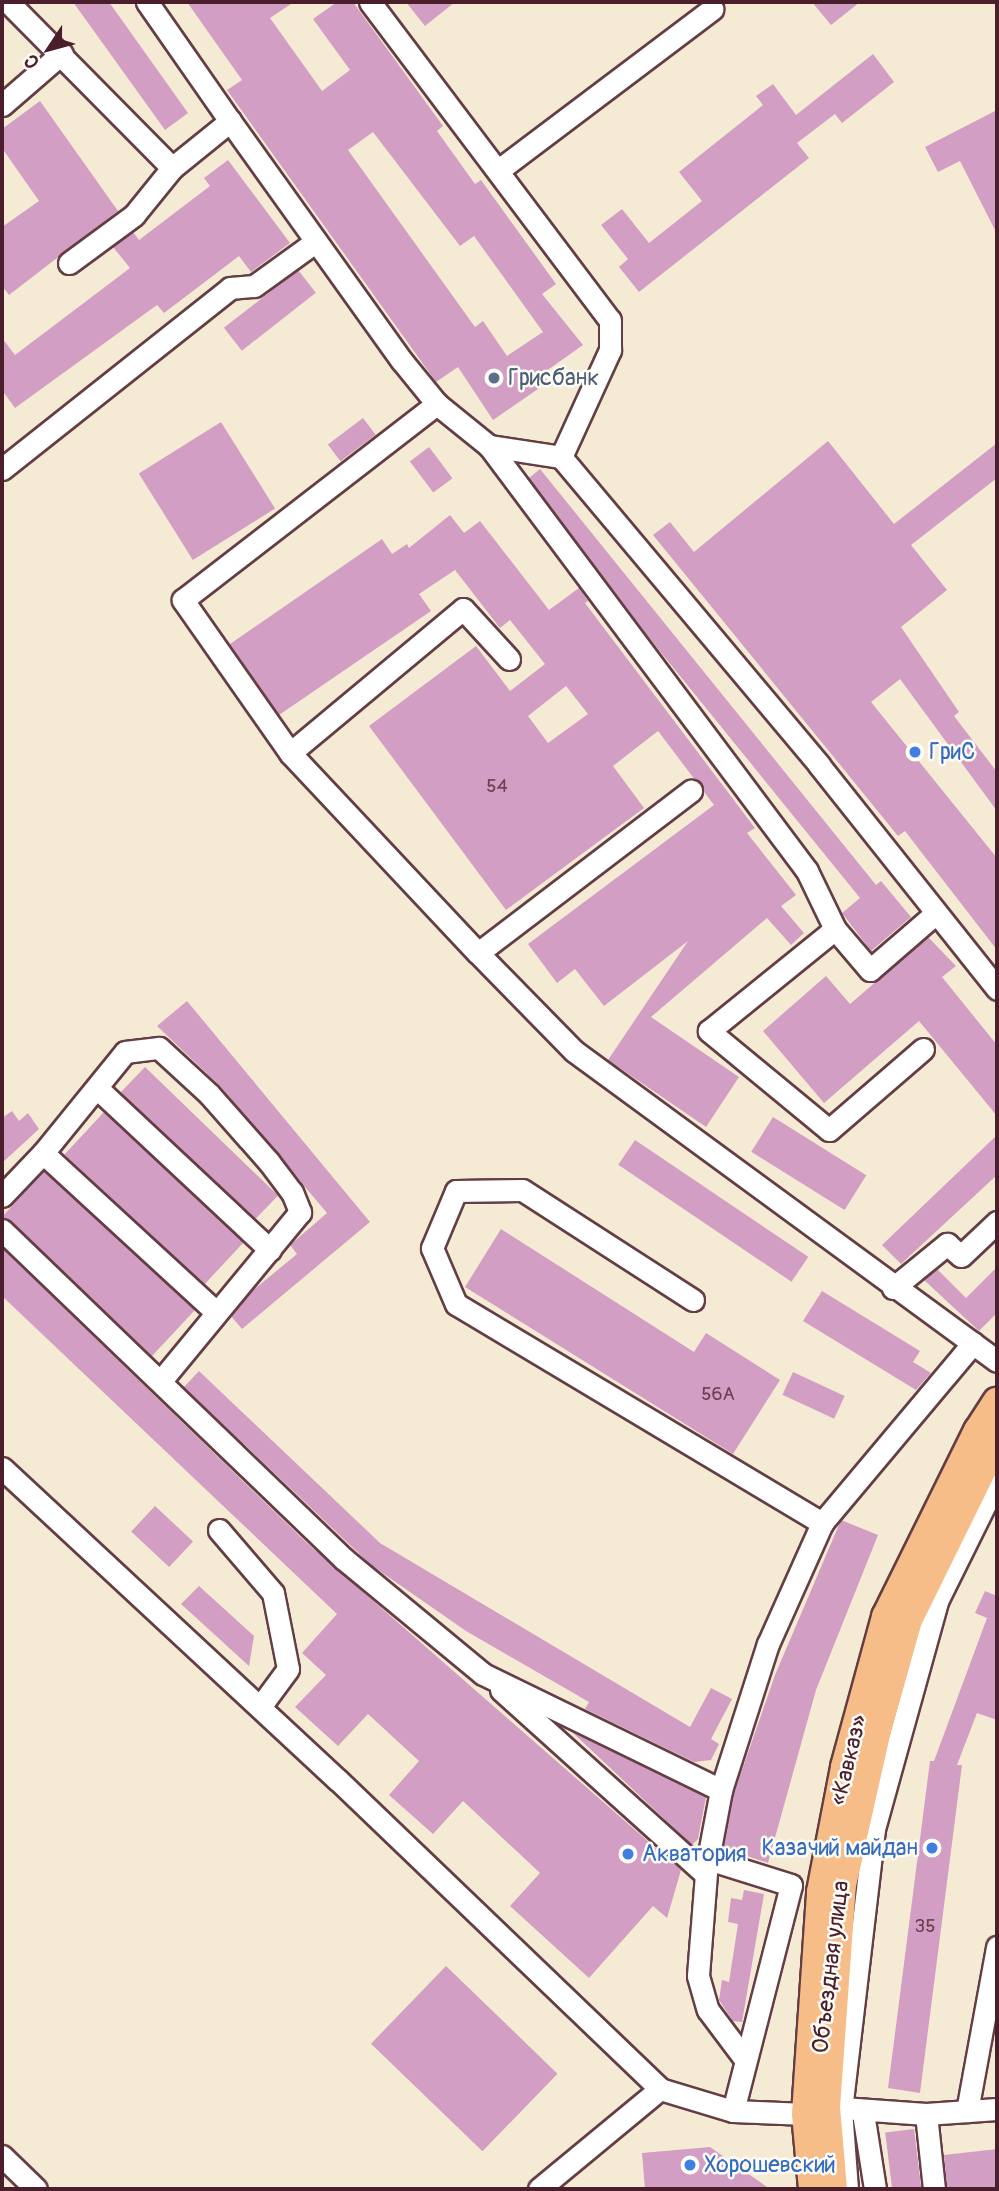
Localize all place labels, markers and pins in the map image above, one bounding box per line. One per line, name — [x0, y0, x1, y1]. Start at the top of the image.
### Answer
place label: Грисбанк — [508, 364, 599, 392]
marker: Грисбанк — [486, 370, 502, 386]
place label: ГриС — [929, 738, 975, 766]
marker: ГриС — [907, 744, 923, 760]
place label: Казачий майдан — [762, 1834, 918, 1862]
place label: Акватория — [642, 1840, 747, 1868]
marker: Казачий майдан — [924, 1840, 940, 1856]
marker: Акватория — [620, 1846, 636, 1862]
place label: Хорошевский — [704, 2151, 836, 2179]
marker: Хорошевский — [682, 2157, 698, 2173]

